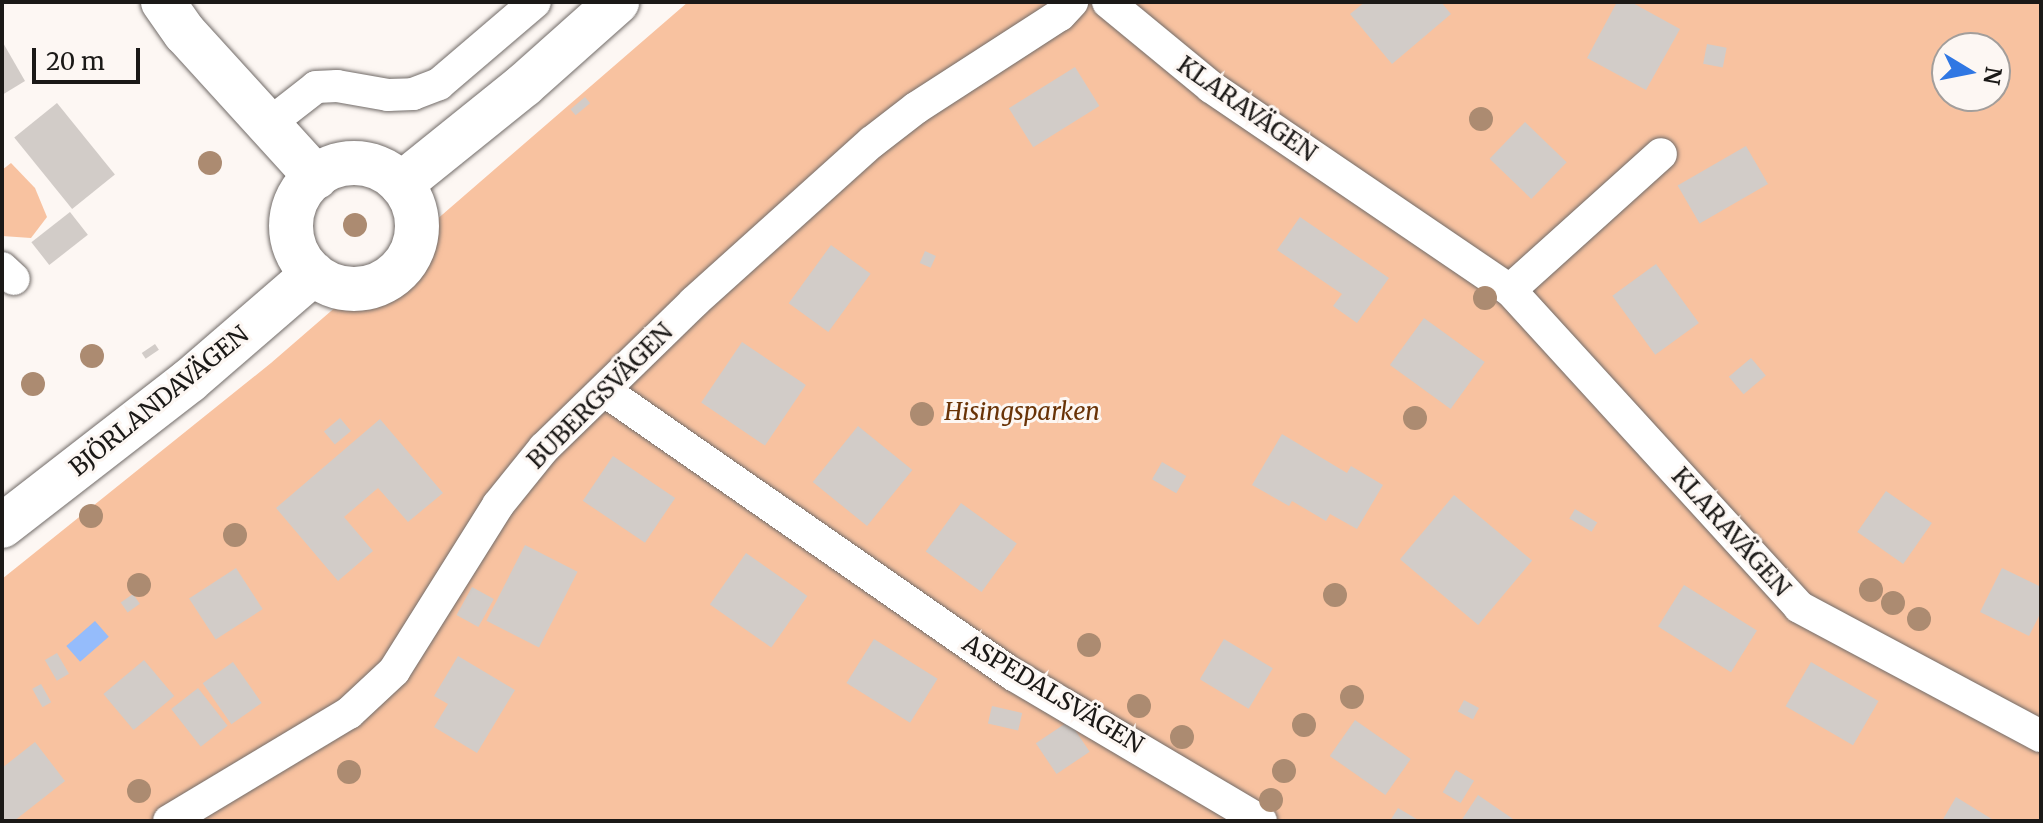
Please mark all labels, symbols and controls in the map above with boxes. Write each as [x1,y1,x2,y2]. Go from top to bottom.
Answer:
scale bar [36,32,144,82]
north arrow [1931,32,2011,112]
text: 20 m [46,46,105,77]
street label: KLARAVÄGEN [1172,50,1322,168]
text: N [1977,65,2008,87]
street label: BUBERGSVÄGEN [521,317,679,475]
street label: BJÖRLANDAVÄGEN [64,320,254,482]
park label: Hisingsparken [944,398,1100,426]
street label: KLARAVÄGEN [1666,462,1796,602]
street label: ASPEDALSVÄGEN [957,629,1149,759]

